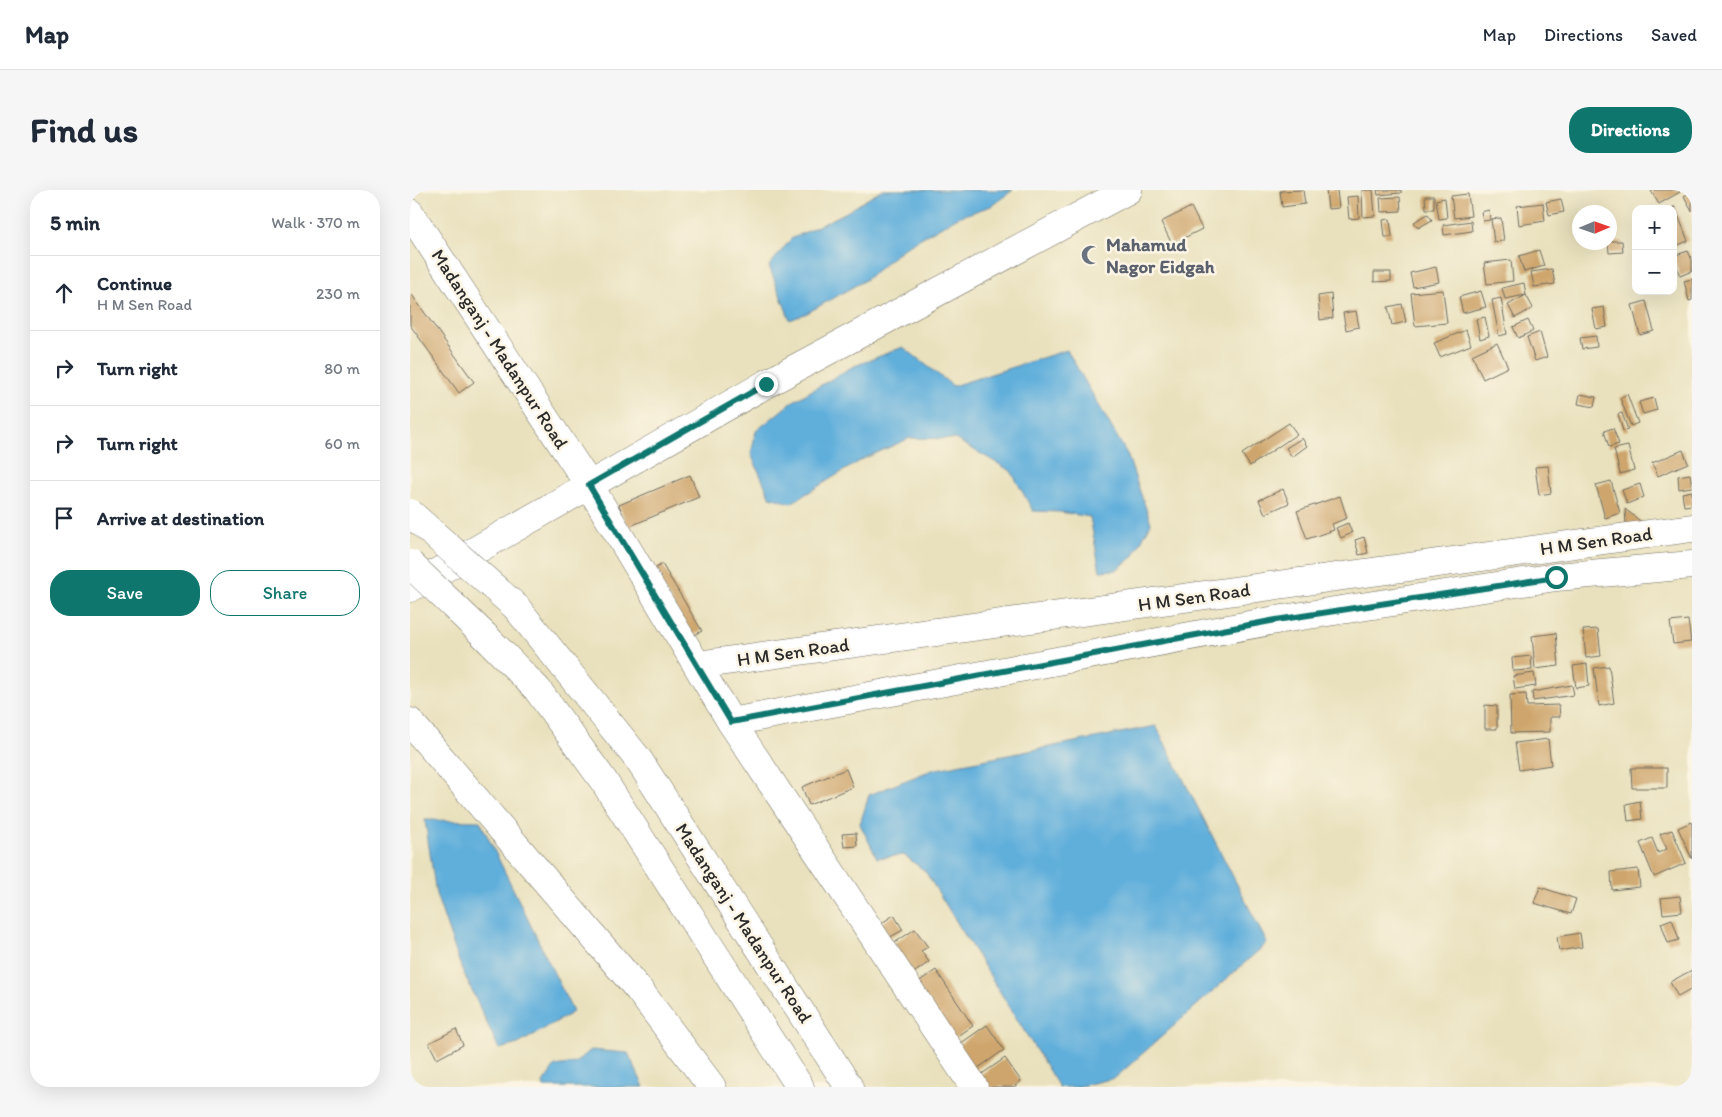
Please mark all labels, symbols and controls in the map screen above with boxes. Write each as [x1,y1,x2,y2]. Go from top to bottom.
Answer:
text: Map [25,20,69,49]
text: Map [1483,24,1516,46]
text: Directions [1544,24,1623,46]
text: Saved [1651,24,1697,46]
button: Directions [1569,107,1692,153]
text: Find us [30,109,138,151]
north arrow [1572,205,1617,250]
map controls [1632,205,1677,295]
button: + [1632,205,1677,250]
text: 5 min [50,210,100,235]
text: Walk · 370 m [271,213,360,232]
place label: Mahamud Nagor Eidgah [1106,233,1215,278]
mosque icon: Mahamud Nagor Eidgah [1080,244,1102,266]
street label: Madanganj - Madanpur Road [427,245,574,454]
button: − [1632,250,1677,295]
text: Continue [97,272,172,295]
icon: ahead [50,279,78,307]
text: 230 m [316,284,360,303]
text: H M Sen Road [97,295,192,314]
icon: right [50,354,78,382]
text: Turn right [97,357,178,380]
text: 80 m [324,359,360,378]
route end [755,373,778,396]
icon: right [50,429,78,457]
text: Turn right [97,432,178,455]
text: 60 m [325,434,360,453]
icon: arrive [50,504,78,532]
text: Arrive at destination [97,507,264,530]
street label: H M Sen Road [1538,522,1654,560]
route start [1545,566,1568,589]
button: Save [50,570,200,616]
button: Share [210,570,360,616]
street label: H M Sen Road [1136,578,1252,616]
street label: H M Sen Road [735,633,851,671]
street label: Madanganj - Madanpur Road [671,819,818,1028]

